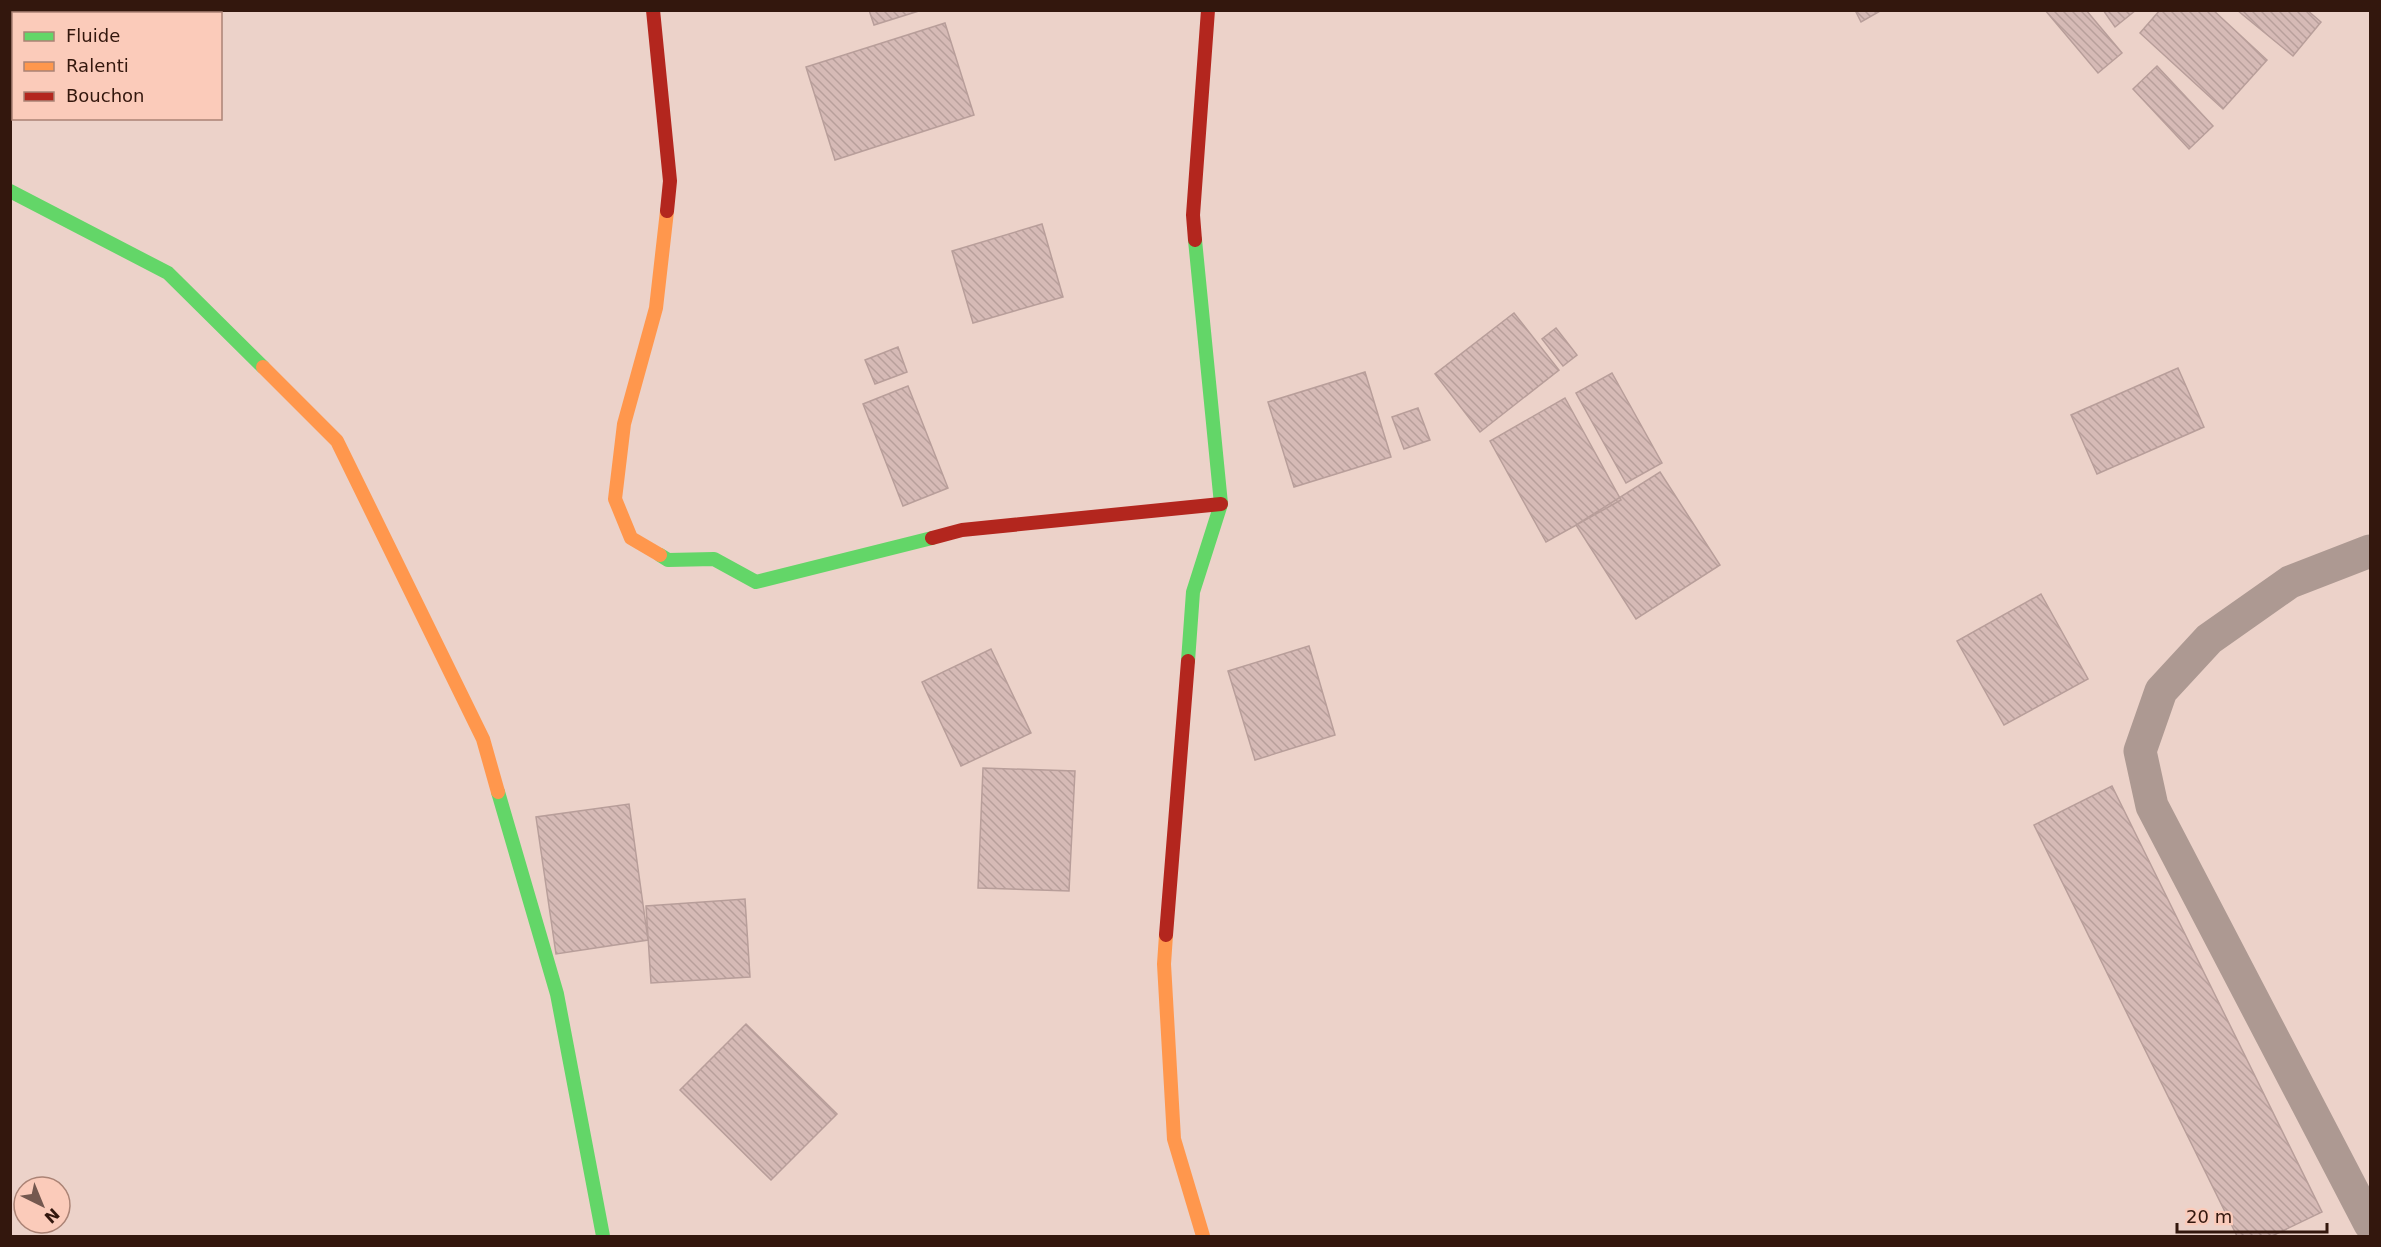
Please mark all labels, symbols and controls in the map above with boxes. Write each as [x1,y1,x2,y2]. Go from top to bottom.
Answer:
legend [12,12,222,120]
text: Fluide [66,25,120,46]
text: Ralenti [66,55,129,76]
text: Bouchon [66,85,145,106]
north arrow [12,1175,72,1235]
scale bar [2177,1196,2327,1234]
text: N [41,1204,63,1227]
text: 20 m [2186,1206,2232,1227]

